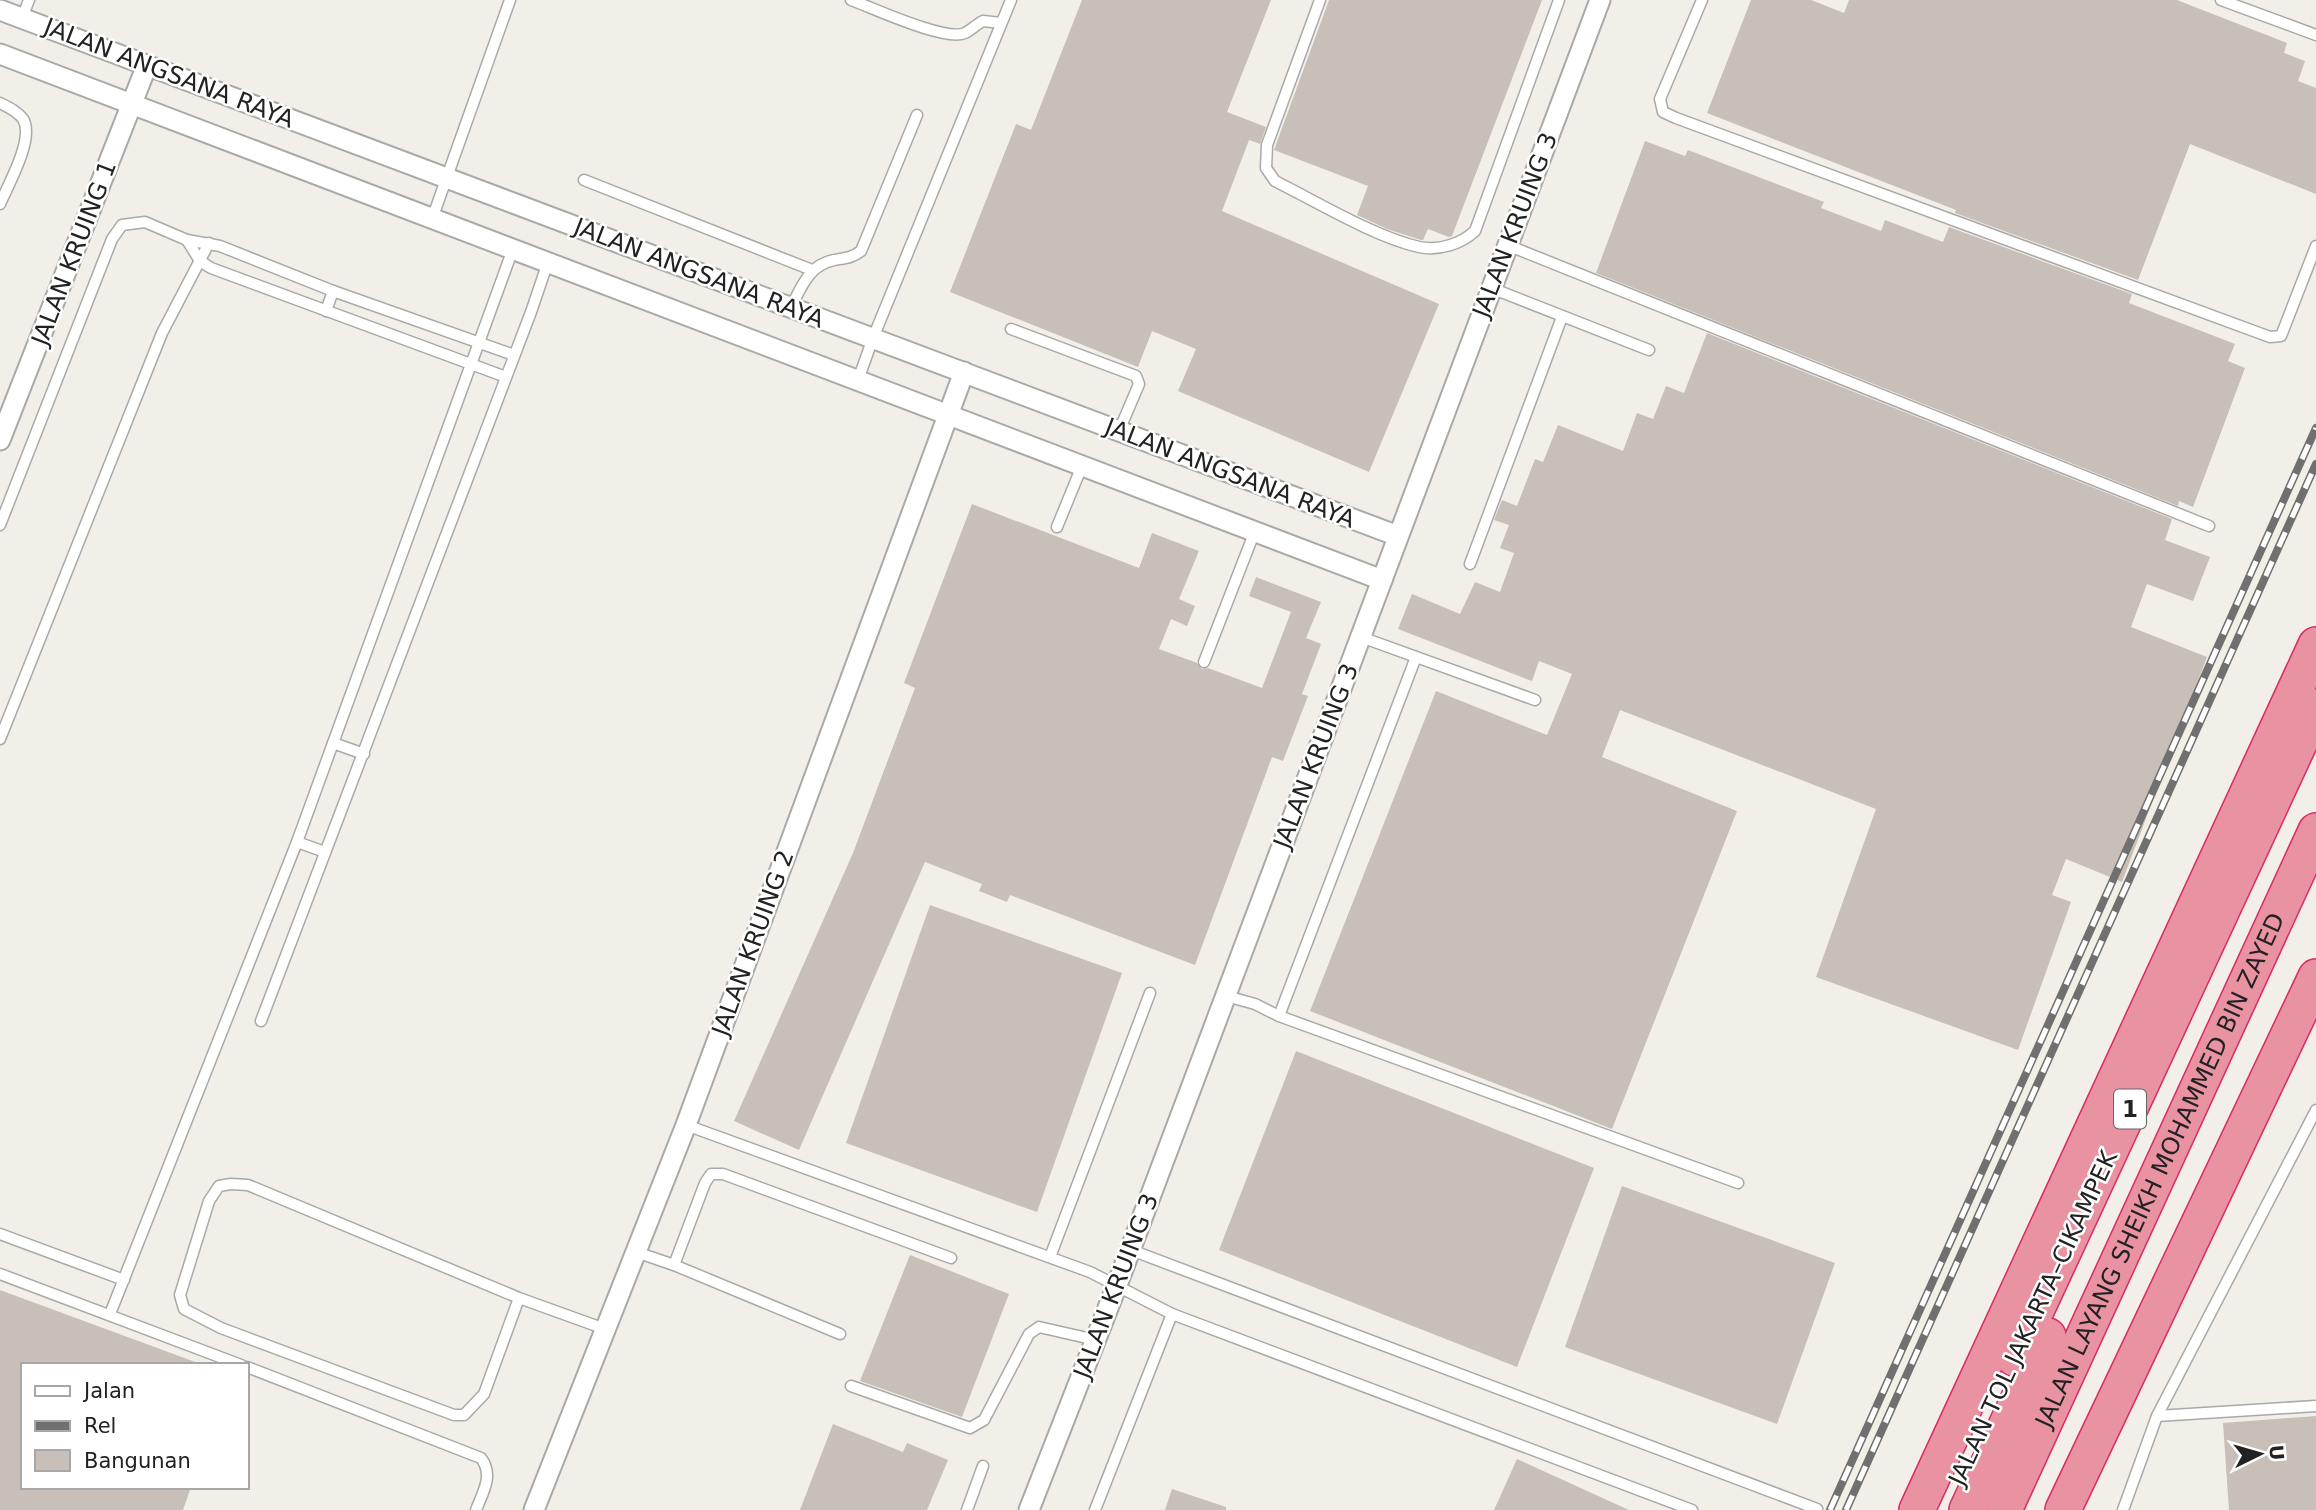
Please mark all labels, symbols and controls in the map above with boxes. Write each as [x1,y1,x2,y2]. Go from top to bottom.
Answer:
street label: JALAN ANGSANA RAYA [38,12,299,134]
street label: JALAN KRUING 3 [1466,129,1563,323]
street label: JALAN KRUING 1 [25,157,122,351]
street label: JALAN ANGSANA RAYA [568,212,829,334]
street label: JALAN ANGSANA RAYA [1099,412,1360,534]
street label: JALAN KRUING 3 [1267,660,1364,854]
street label: JALAN KRUING 2 [706,846,800,1042]
street label: JALAN LAYANG SHEIKH MOHAMMED BIN ZAYED [2029,908,2290,1434]
road number: 1 [2114,1090,2146,1128]
street label: JALAN TOL JAKARTA–CIKAMPEK [1942,1145,2124,1492]
street label: JALAN KRUING 3 [1067,1190,1164,1384]
legend [21,1363,248,1489]
text: Jalan [82,1379,135,1403]
text: Rel [84,1414,116,1438]
north arrow [2225,1419,2295,1489]
text: U [2265,1444,2289,1461]
text: Bangunan [84,1449,191,1473]

